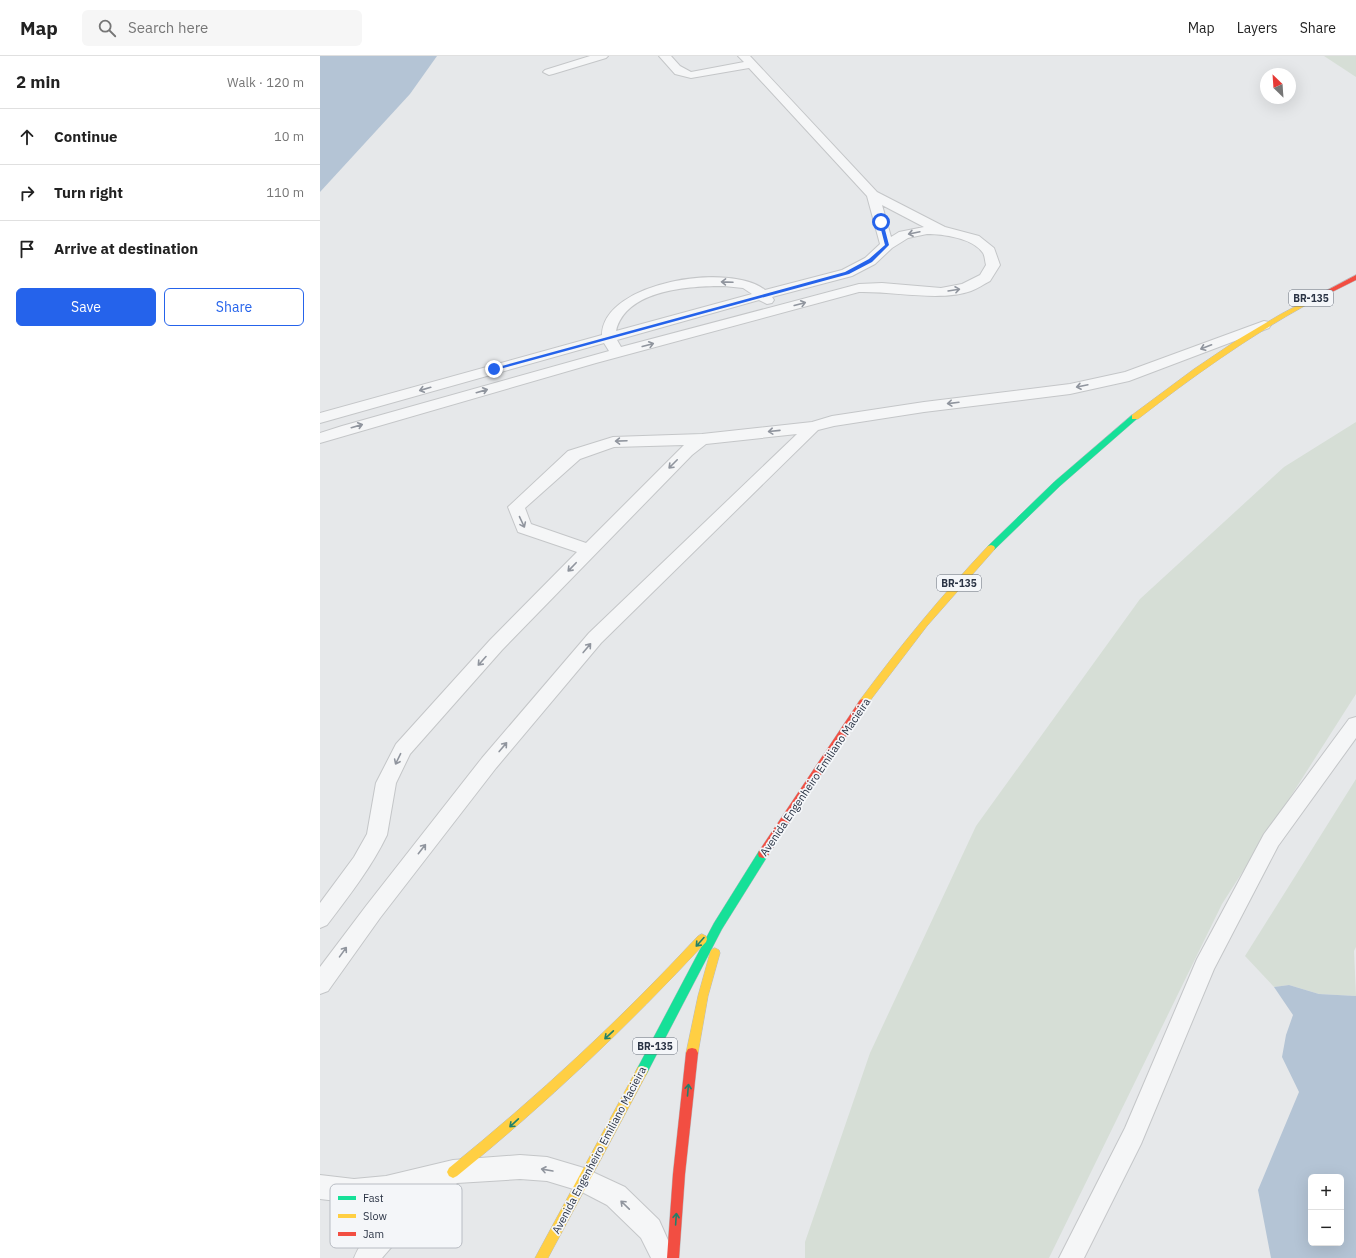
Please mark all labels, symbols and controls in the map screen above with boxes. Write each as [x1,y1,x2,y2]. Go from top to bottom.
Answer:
search box [82,10,362,46]
text: Map [20,16,58,40]
icon: search [96,17,118,39]
text: Search here [128,18,208,37]
text: Map [1188,19,1215,37]
text: Layers [1237,19,1278,37]
text: Share [1300,19,1336,37]
north arrow [1260,68,1296,104]
text: 2 min [16,71,60,93]
text: Walk · 120 m [227,74,304,91]
icon: ahead [16,126,38,148]
text: Continue [54,127,118,146]
text: 10 m [274,128,304,145]
icon: right [16,182,38,204]
text: Turn right [54,183,123,202]
text: 110 m [266,184,304,201]
route start [872,213,890,231]
one-way arrow [908,229,921,237]
icon: arrive [16,238,38,260]
text: Arrive at destination [54,239,198,258]
one-way arrow [721,278,734,286]
one-way arrow [947,286,960,294]
button: Save [16,288,156,326]
button: Share [164,288,304,326]
road number: BR-135 [1289,290,1333,306]
one-way arrow [794,299,807,307]
one-way arrow [641,341,654,348]
one-way arrow [1200,343,1212,351]
route end [485,360,503,378]
one-way arrow [1076,382,1089,390]
one-way arrow [418,386,431,393]
one-way arrow [475,387,488,394]
one-way arrow [947,399,960,407]
one-way arrow [350,422,363,429]
one-way arrow [768,427,781,435]
one-way arrow [615,438,628,445]
one-way arrow [668,459,678,469]
one-way arrow [519,516,527,528]
one-way arrow [567,562,577,572]
road number: BR-135 [937,575,981,591]
one-way arrow [582,643,591,653]
one-way arrow [478,655,487,665]
street label: Avenida Engenheiro Emiliano Macieira [757,695,873,859]
one-way arrow [498,742,507,752]
one-way arrow [394,753,401,765]
one-way arrow [418,844,426,855]
one-way arrow [695,937,704,947]
one-way arrow [339,947,347,958]
one-way arrow [604,1030,614,1040]
road number: BR-135 [633,1038,677,1054]
street label: Avenida Engenheiro Emiliano Macieira [549,1064,649,1236]
one-way arrow [685,1084,692,1097]
one-way arrow [509,1119,519,1128]
one-way arrow [540,1166,553,1174]
map controls [1308,1174,1344,1246]
button: + [1308,1174,1344,1210]
legend [330,1184,462,1248]
text: Fast [363,1191,384,1205]
one-way arrow [620,1200,630,1210]
text: Slow [363,1209,387,1223]
button: − [1308,1210,1344,1246]
one-way arrow [672,1213,679,1226]
text: Jam [363,1227,384,1241]

